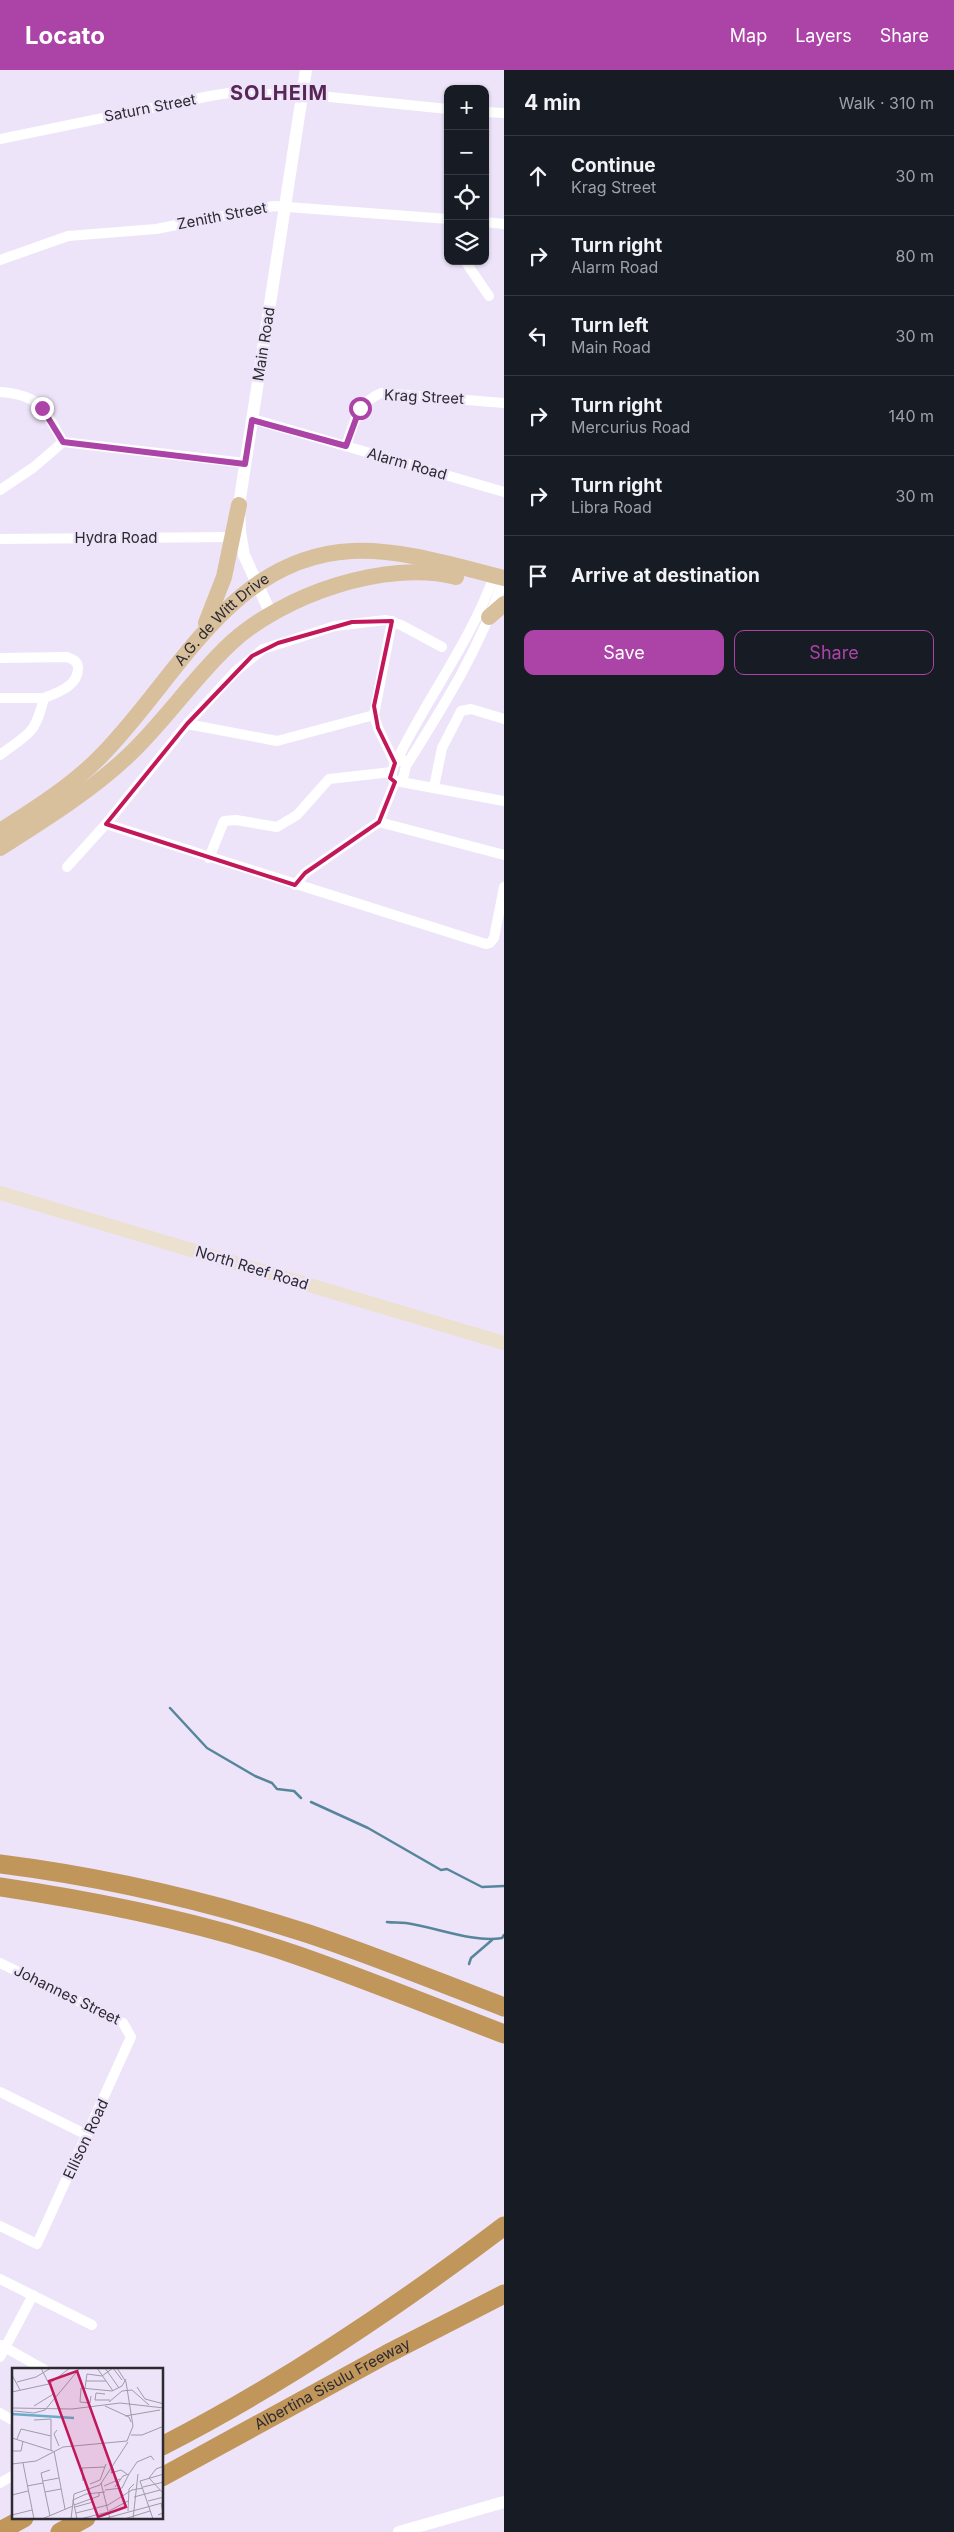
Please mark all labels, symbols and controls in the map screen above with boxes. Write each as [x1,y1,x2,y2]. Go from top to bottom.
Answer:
text: Locato [25,21,105,50]
text: Map [730,25,767,46]
text: Layers [795,25,852,46]
text: Share [880,25,929,46]
district label: SOLHEIM [230,81,328,105]
map controls [444,85,489,265]
button: + [444,85,489,130]
street label: Saturn Street [102,89,198,126]
text: 4 min [524,90,581,115]
text: Walk · 310 m [839,93,934,113]
button: − [444,130,489,175]
text: Continue [571,154,656,177]
icon: ahead [524,162,552,190]
text: 30 m [896,166,934,186]
button: locate [444,175,489,220]
text: Krag Street [571,177,656,197]
street label: Zenith Street [175,197,268,234]
button: layers [444,220,489,265]
text: Turn right [571,234,662,257]
icon: right [524,242,552,270]
text: 80 m [895,246,934,266]
text: Alarm Road [571,257,658,277]
street label: Main Road [248,305,279,382]
text: Turn left [571,314,649,337]
icon: left [524,322,552,350]
text: 30 m [896,326,934,346]
text: Main Road [571,337,651,357]
street label: Krag Street [384,385,465,408]
text: Turn right [571,394,662,417]
route end [31,397,54,420]
route start [349,397,372,420]
icon: right [524,402,552,430]
text: 140 m [889,406,934,426]
text: Mercurius Road [571,417,690,437]
street label: Alarm Road [365,443,449,484]
text: Turn right [571,474,662,497]
icon: right [524,482,552,510]
text: 30 m [896,486,934,506]
text: Libra Road [571,497,652,517]
street label: Hydra Road [74,528,158,547]
icon: arrive [524,562,552,590]
text: Arrive at destination [571,564,760,587]
street label: A.G. de Witt Drive [170,569,273,669]
button: Save [524,630,724,675]
button: Share [734,630,934,675]
street label: North Reef Road [193,1241,311,1294]
street label: Johannes Street [11,1961,123,2029]
street label: Ellison Road [59,2096,112,2182]
street label: Albertina Sisulu Freeway [251,2333,414,2434]
inset map [12,2368,164,2520]

